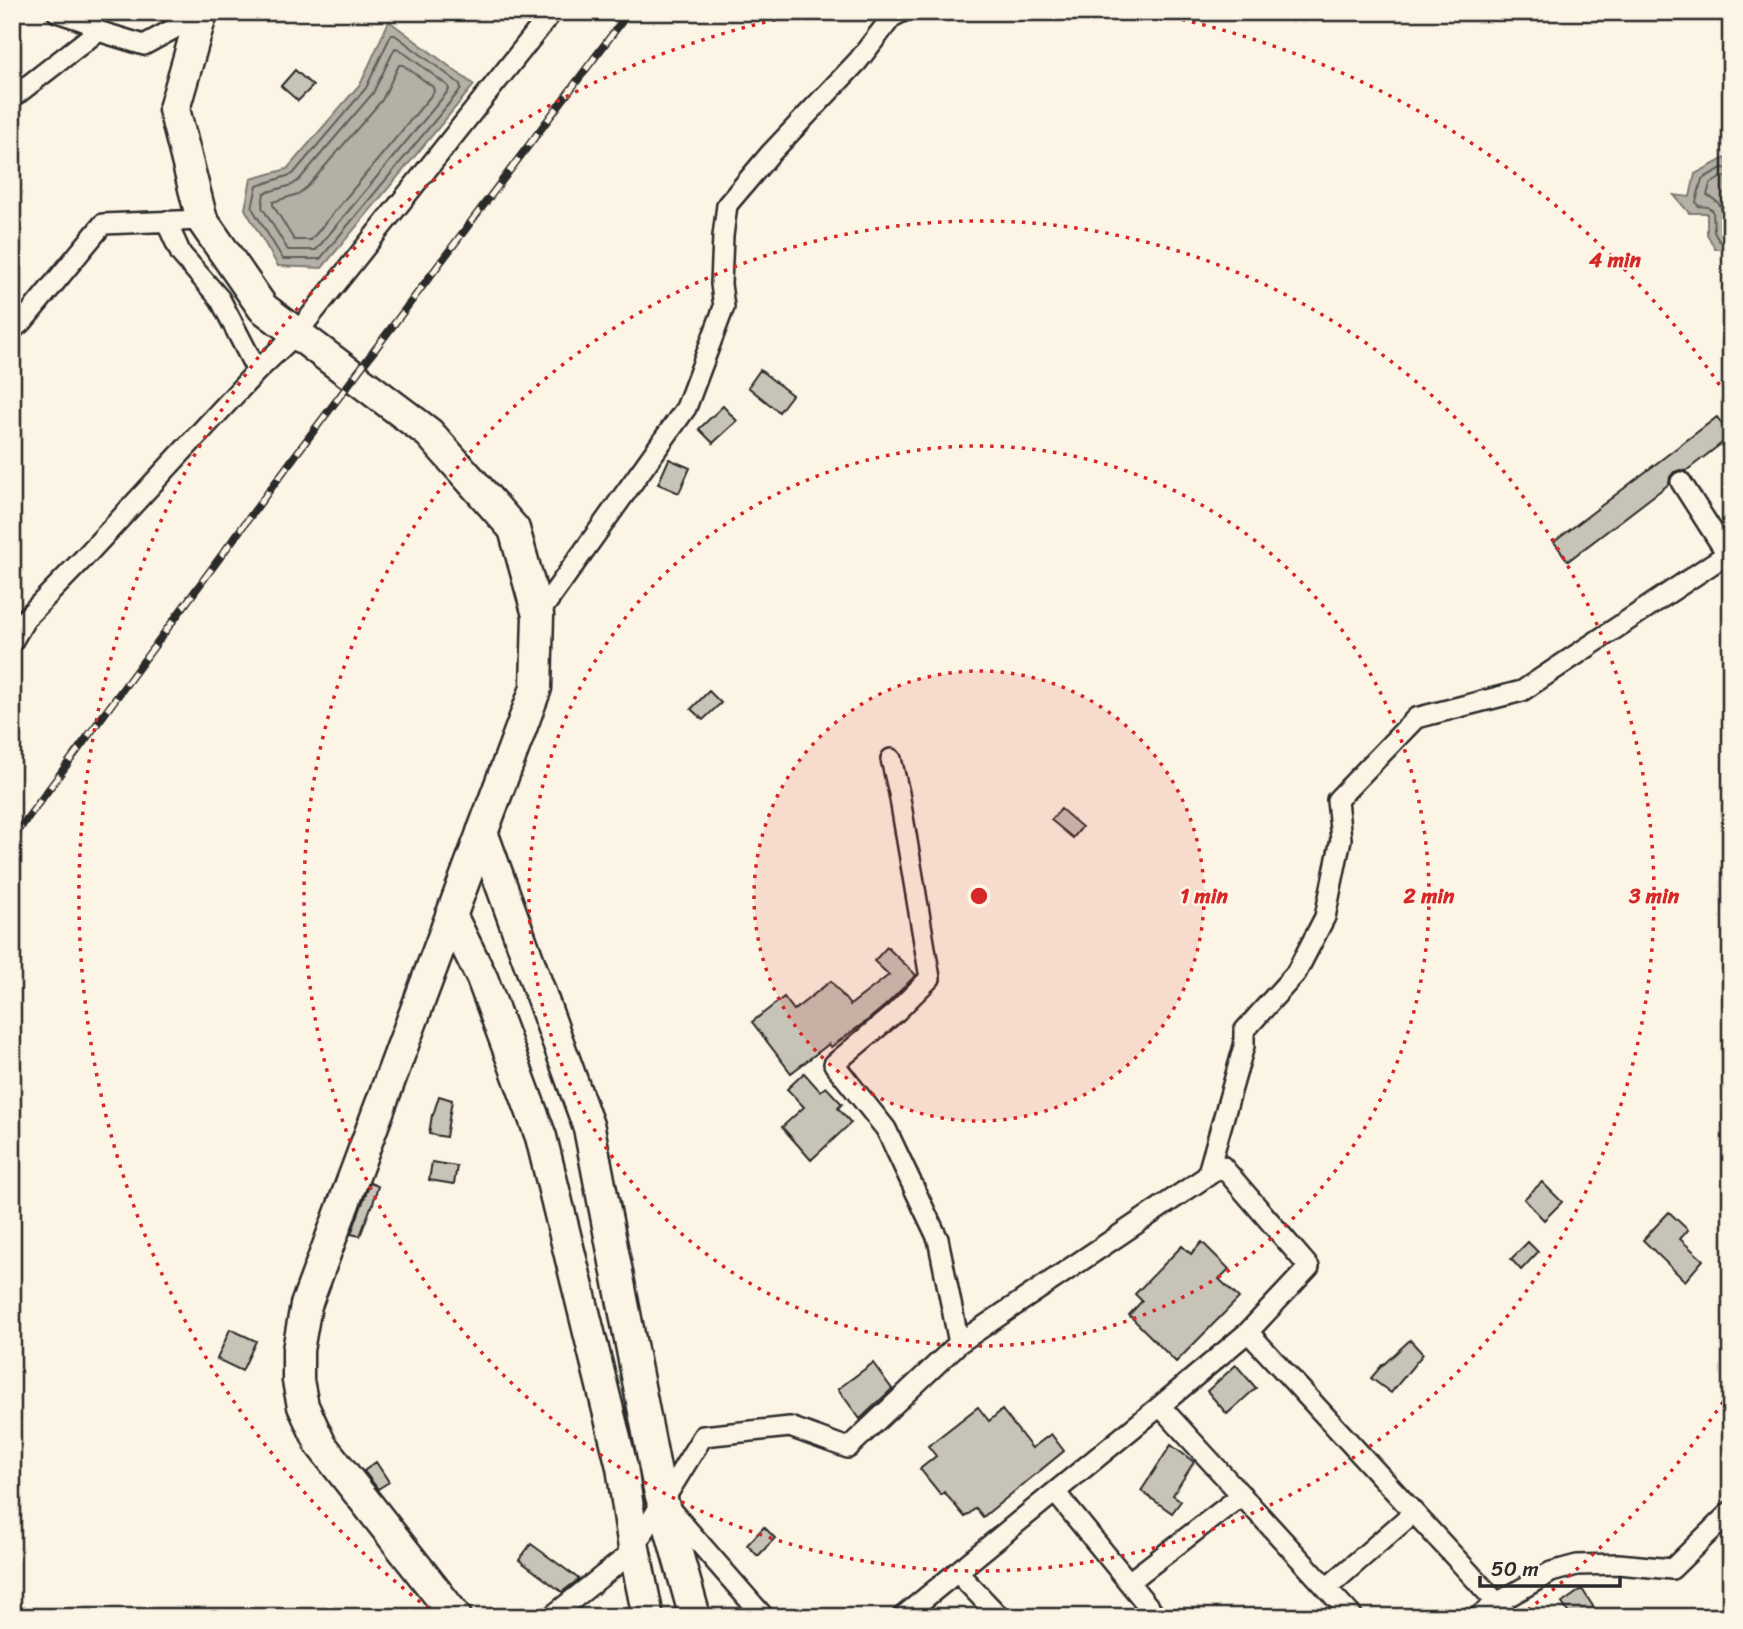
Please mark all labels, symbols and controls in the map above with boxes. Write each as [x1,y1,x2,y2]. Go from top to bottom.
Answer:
text: 4 min [1588,241,1642,279]
text: 1 min [1180,877,1229,915]
text: 2 min [1403,877,1455,915]
text: 3 min [1628,877,1680,915]
centre of rings [967,884,991,908]
scale bar [1480,1545,1620,1589]
text: 50 m [1491,1550,1539,1588]

